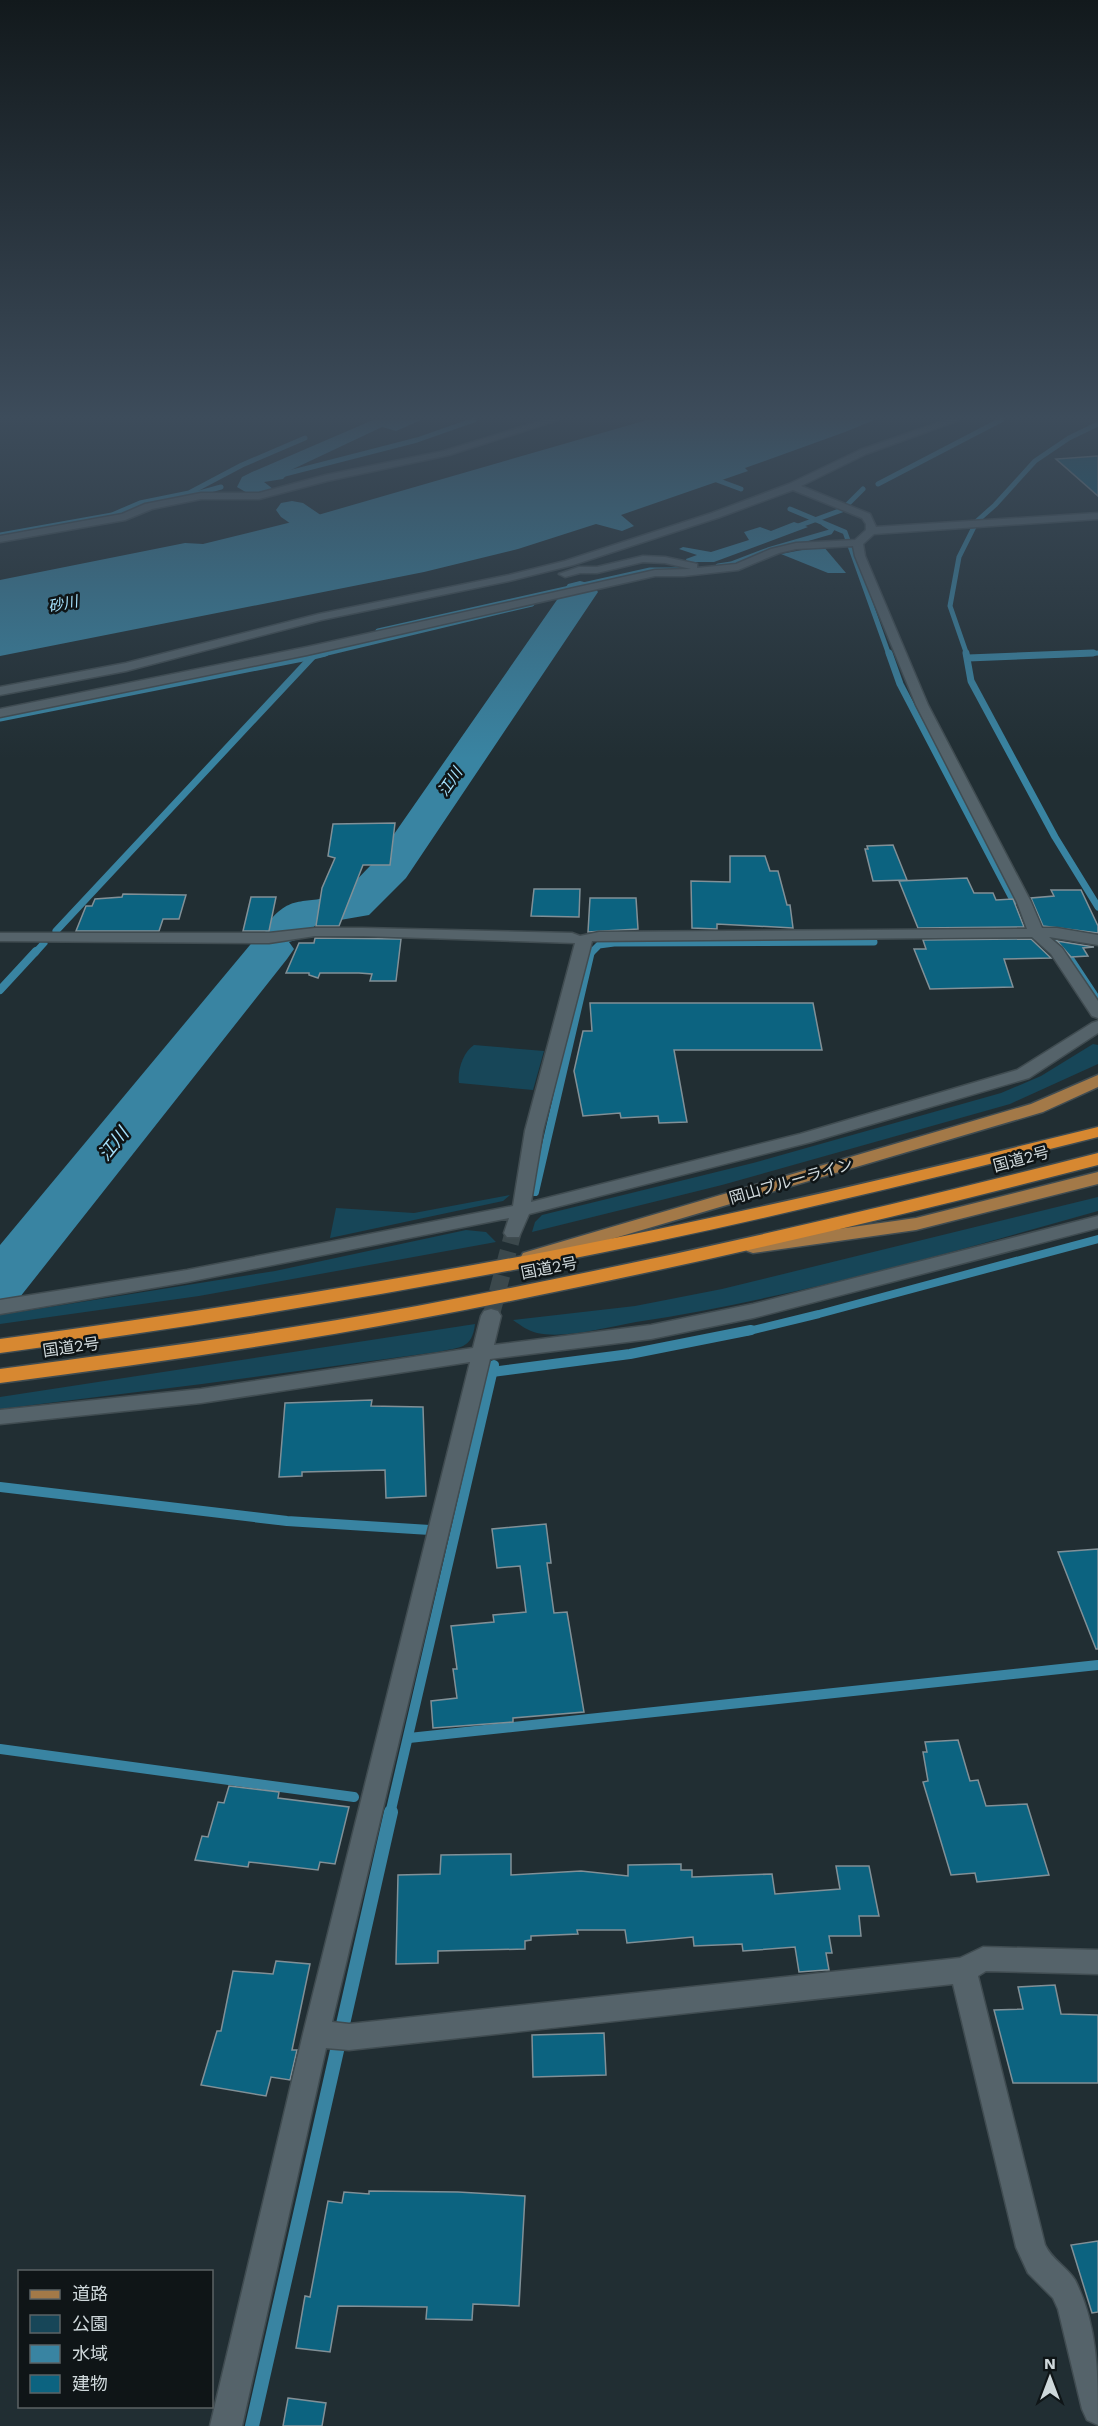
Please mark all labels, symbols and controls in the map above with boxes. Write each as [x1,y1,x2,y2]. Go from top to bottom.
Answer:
water label: 砂川 [46,592,81,616]
water label: 江川 [434,763,467,799]
water label: 江川 [94,1122,134,1165]
street label: 国道2号 [991,1142,1051,1176]
street label: 岡山ブルーライン [727,1154,855,1208]
street label: 国道2号 [519,1253,579,1283]
street label: 国道2号 [41,1334,101,1360]
legend [18,2270,213,2408]
text: 道路 [72,2283,108,2304]
text: 公園 [72,2313,108,2334]
text: 水域 [72,2343,108,2364]
north arrow [1020,2348,1080,2408]
text: N [1044,2354,1056,2373]
text: 建物 [72,2373,108,2394]

